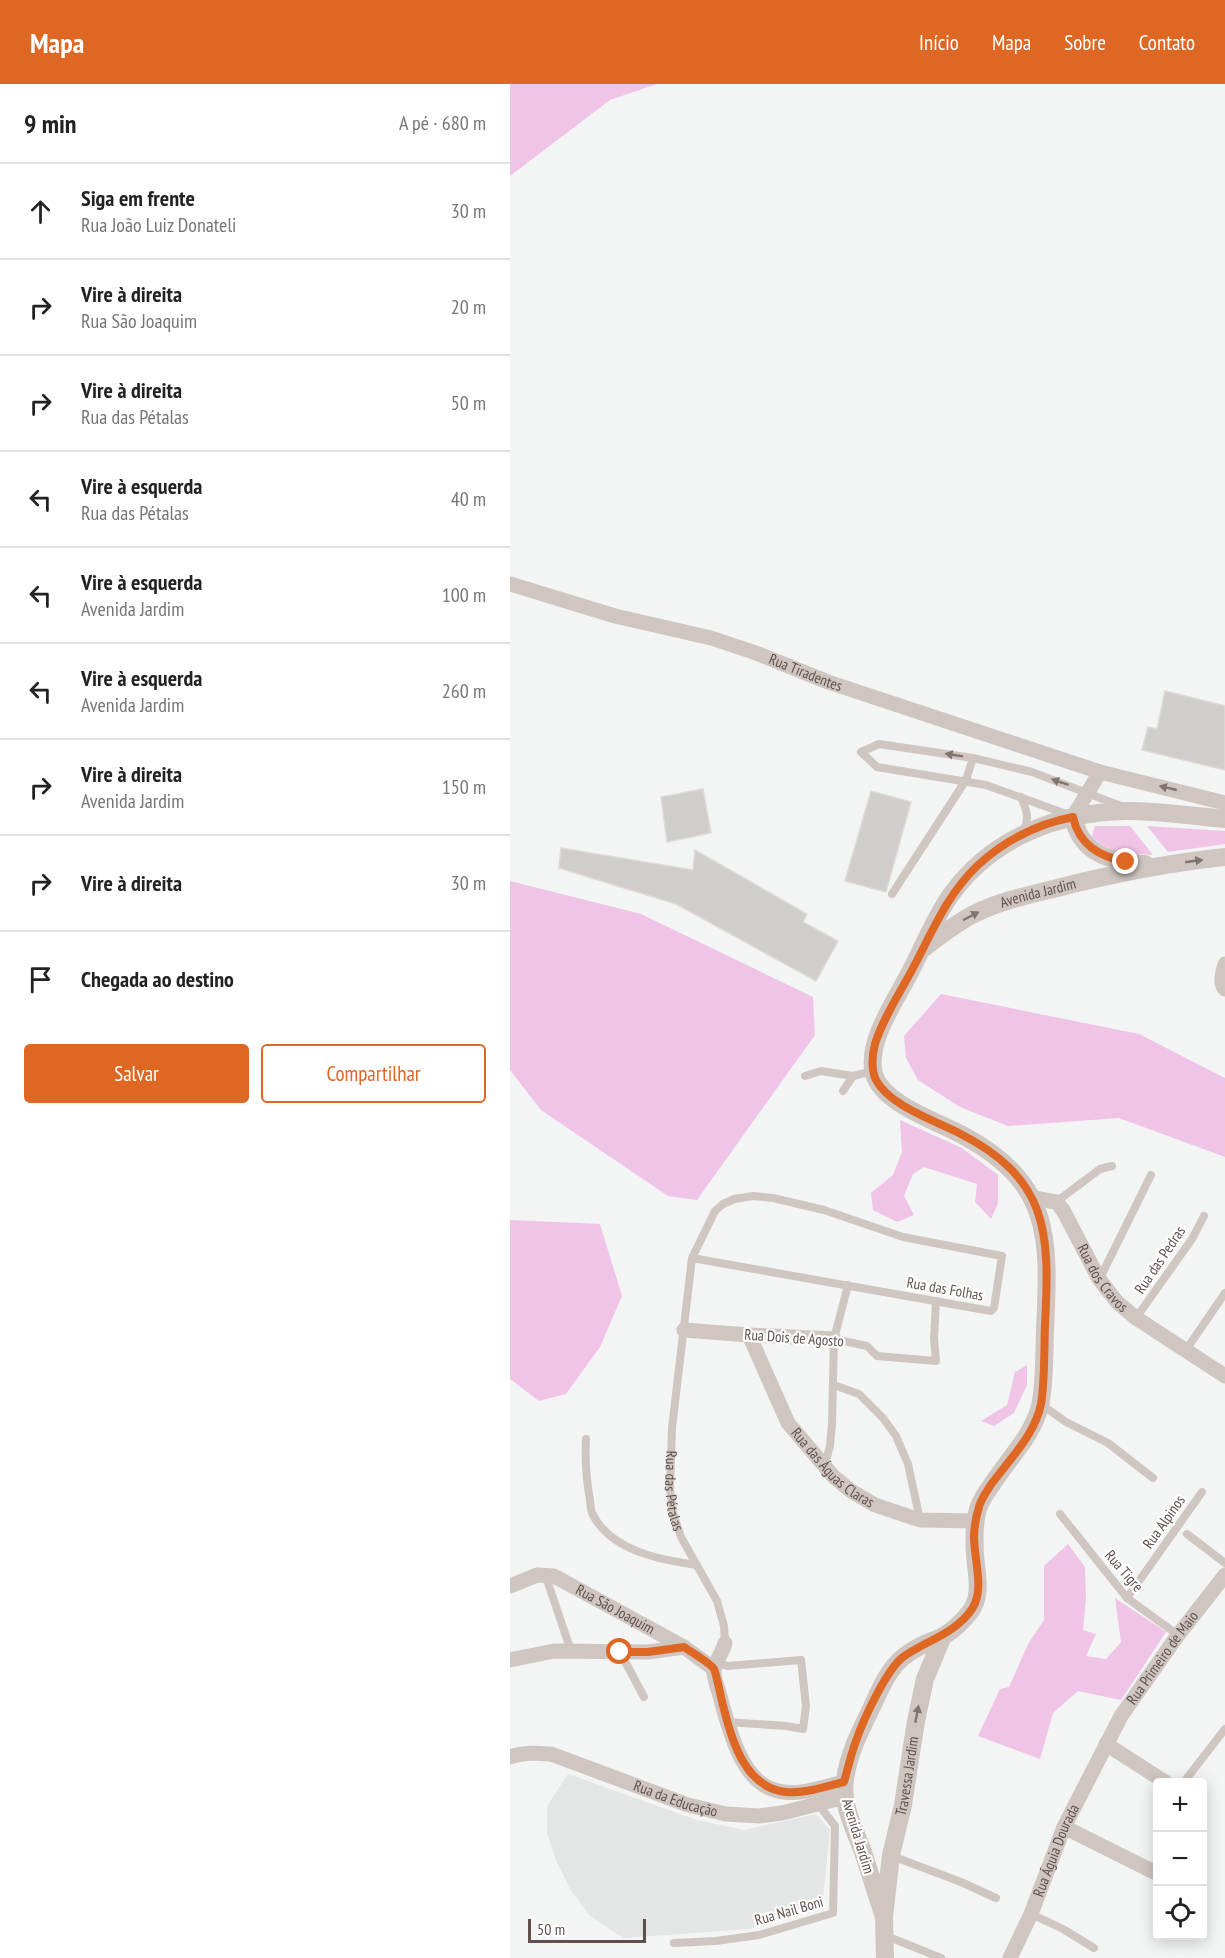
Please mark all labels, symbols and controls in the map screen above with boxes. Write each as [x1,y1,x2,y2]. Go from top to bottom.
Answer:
text: Mapa [30,24,84,61]
text: Início [919,29,959,56]
text: Mapa [992,29,1031,56]
text: Sobre [1064,29,1106,56]
text: Contato [1139,29,1195,56]
text: 9 min [24,107,77,140]
text: A pé · 680 m [399,110,486,136]
text: Siga em frente [81,184,195,212]
icon: ahead [24,195,57,228]
text: 30 m [451,198,486,224]
text: Rua João Luiz Donateli [81,212,236,238]
text: Vire à direita [81,280,182,308]
icon: right [24,291,57,324]
text: 20 m [451,294,486,320]
text: Rua São Joaquim [81,308,197,334]
text: Vire à direita [81,376,182,404]
icon: right [24,387,57,420]
text: 50 m [451,390,486,416]
text: Rua das Pétalas [81,404,189,430]
text: Vire à esquerda [81,472,202,500]
icon: left [24,483,57,516]
text: 40 m [451,486,486,512]
text: Rua das Pétalas [81,500,189,526]
text: Vire à esquerda [81,568,202,596]
icon: left [24,579,57,612]
text: 100 m [442,582,486,608]
text: Avenida Jardim [81,596,184,622]
street label: Rua Tiradentes [766,649,845,695]
text: Vire à esquerda [81,664,202,692]
icon: left [24,675,57,708]
text: 260 m [442,678,486,704]
text: Avenida Jardim [81,692,184,718]
one-way arrow [944,750,963,759]
text: Vire à direita [81,760,182,788]
icon: right [24,771,57,804]
text: 150 m [442,774,486,800]
one-way arrow [1051,777,1069,787]
one-way arrow [1159,783,1178,792]
text: Avenida Jardim [81,788,184,814]
route end [1112,848,1138,874]
one-way arrow [1184,856,1203,865]
icon: right [24,867,57,900]
text: Vire à direita [81,869,182,897]
text: 30 m [451,870,486,896]
street label: Avenida Jardim [997,874,1078,912]
one-way arrow [962,912,980,922]
icon: arrive [24,963,57,996]
text: Chegada ao destino [81,965,234,993]
button: Salvar [24,1044,249,1103]
button: Compartilhar [261,1044,486,1103]
street label: Rua das Pedras [1130,1222,1189,1297]
street label: Rua dos Cravos [1073,1241,1132,1316]
street label: Rua das Folhas [905,1272,985,1305]
street label: Rua Dois de Agosto [744,1325,844,1350]
street label: Rua das Águas Claras [787,1424,878,1512]
street label: Rua das Pétalas [661,1450,688,1533]
street label: Rua Alpinos [1138,1491,1189,1552]
street label: Rua Tigre [1101,1546,1148,1595]
street label: Rua São Joaquim [573,1580,658,1638]
street label: Rua Primeiro de Maio [1122,1607,1202,1708]
route start [606,1638,632,1664]
one-way arrow [913,1705,922,1724]
street label: Travessa Jardim [891,1735,922,1818]
street label: Rua da Educação [631,1776,720,1821]
map controls [1153,1778,1207,1940]
button: + [1153,1778,1207,1832]
street label: Avenida Jardim [838,1796,879,1876]
street label: Rua Águia Dourada [1028,1801,1083,1899]
button: − [1153,1832,1207,1886]
button: locate [1153,1886,1207,1940]
street label: Rua Nail Boni [752,1892,825,1929]
scale bar [528,1916,646,1944]
text: 50 m [537,1919,565,1939]

